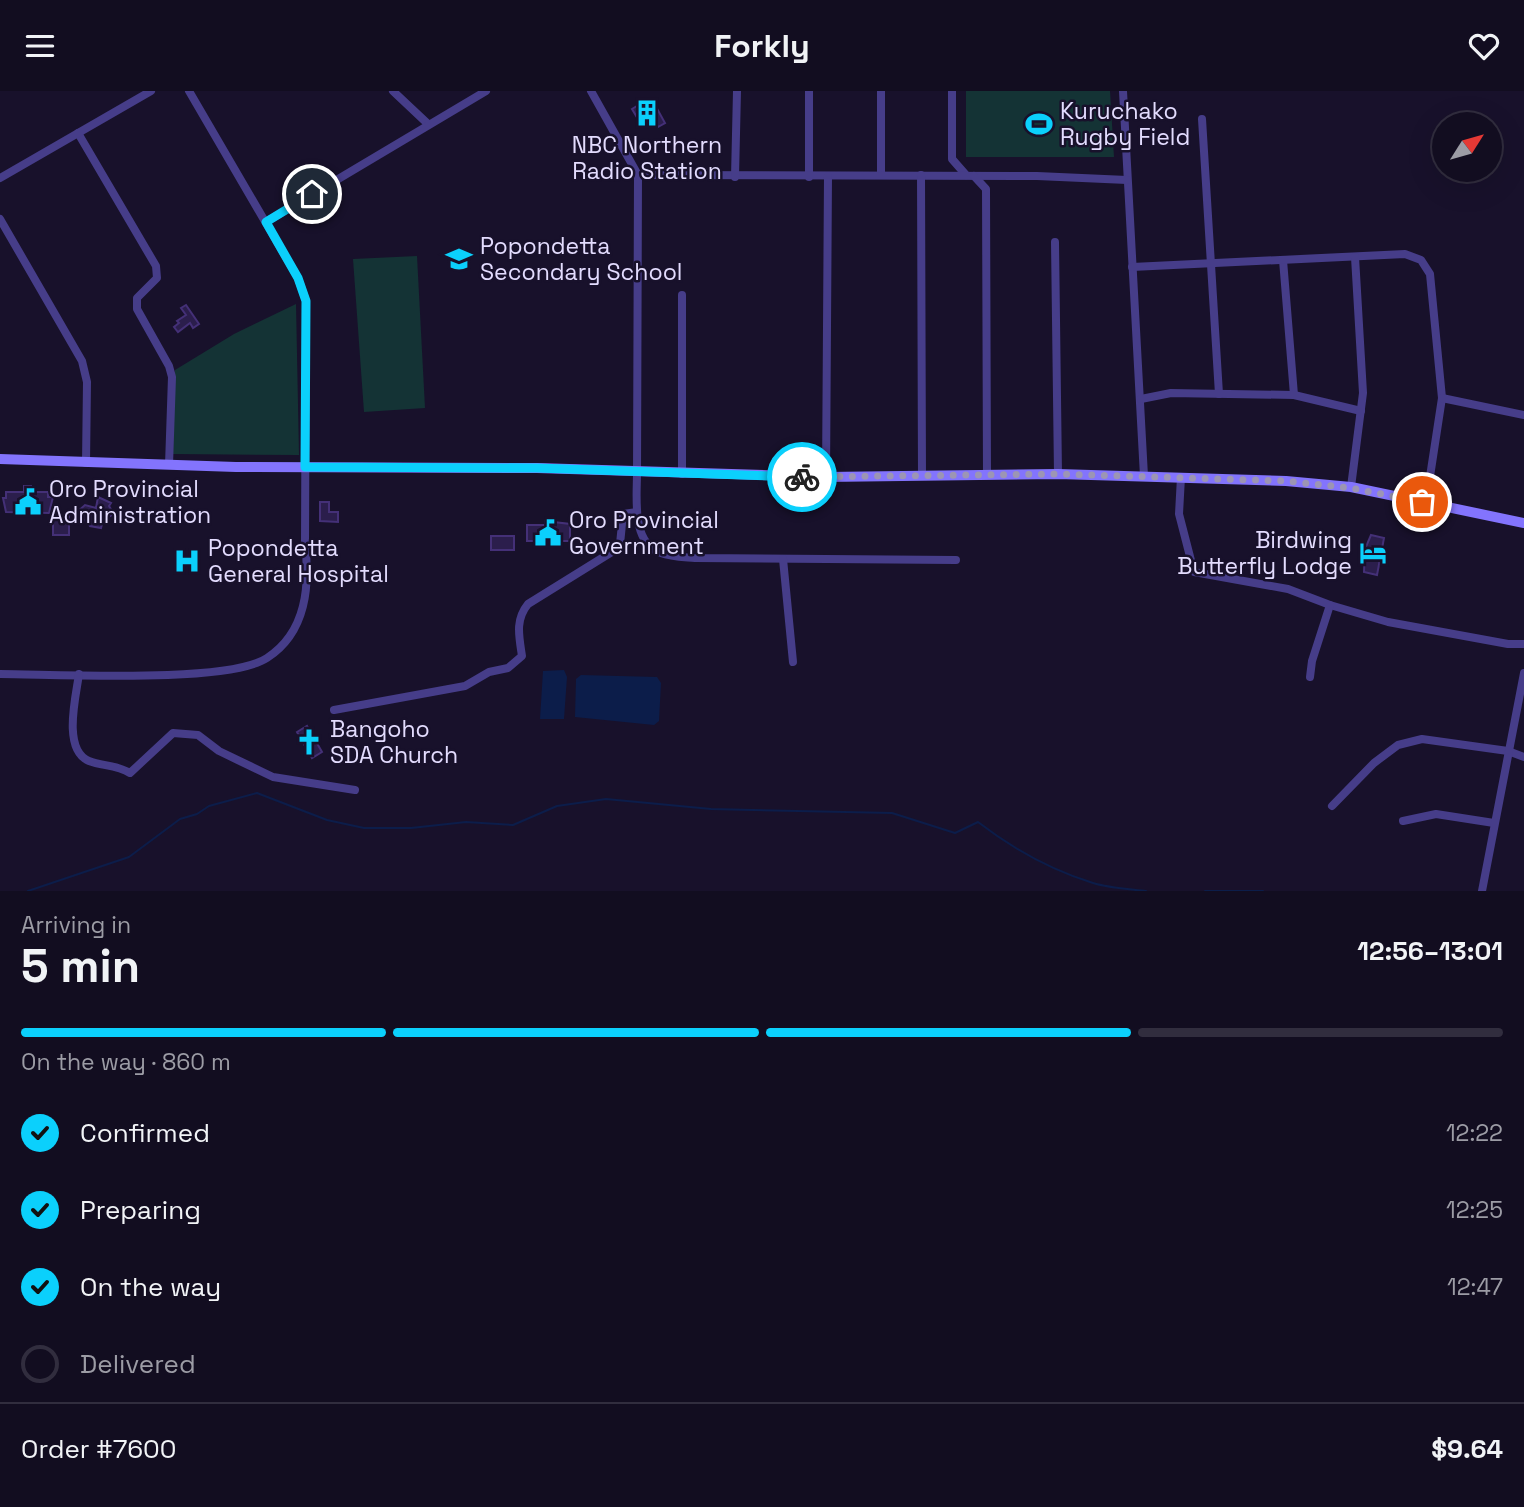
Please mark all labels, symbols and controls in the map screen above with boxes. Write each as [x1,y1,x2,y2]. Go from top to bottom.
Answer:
text: Forkly [714,26,810,66]
icon: menu [21,27,59,65]
icon: heart [1465,27,1503,65]
place label: Kuruchako Rugby Field [1060,96,1190,152]
building icon: NBC Northern Radio Station [632,98,662,128]
sports icon: Kuruchako Rugby Field [1024,109,1054,139]
north arrow [1432,112,1502,182]
map controls [1432,112,1502,182]
place label: NBC Northern Radio Station [572,130,722,186]
pin [282,164,342,224]
icon: home [293,175,331,213]
place label: Popondetta Secondary School [480,231,682,287]
school or university icon: Popondetta Secondary School [444,244,474,274]
courier [767,442,837,512]
icon: bike [783,458,821,496]
pin [1392,472,1452,532]
place label: Oro Provincial Administration [49,474,211,530]
icon: bag [1403,483,1441,521]
public building icon: Oro Provincial Administration [13,487,43,517]
place label: Oro Provincial Government [569,505,719,561]
public building icon: Oro Provincial Government [533,518,563,548]
place label: Birdwing Butterfly Lodge [1177,525,1352,581]
place label: Popondetta General Hospital [208,533,389,589]
hotel icon: Birdwing Butterfly Lodge [1358,538,1388,568]
hospital icon: Popondetta General Hospital [172,546,202,576]
place label: Bangoho SDA Church [330,714,458,770]
church icon: Bangoho SDA Church [294,727,324,757]
text: Arriving in [21,910,131,940]
text: 12:56–13:01 [1357,934,1503,968]
text: 5 min [21,937,140,995]
text: On the way · 860 m [21,1047,231,1077]
icon: check [21,1114,59,1152]
text: Confirmed [80,1116,210,1150]
text: 12:22 [1446,1118,1503,1148]
icon: check [21,1191,59,1229]
text: Preparing [80,1193,201,1227]
text: 12:25 [1446,1195,1503,1225]
icon: check [21,1268,59,1306]
text: On the way [80,1270,221,1304]
text: 12:47 [1447,1272,1503,1302]
text: Delivered [80,1347,196,1381]
text: Order #7600 [21,1432,176,1466]
text: $9.64 [1431,1432,1503,1466]

